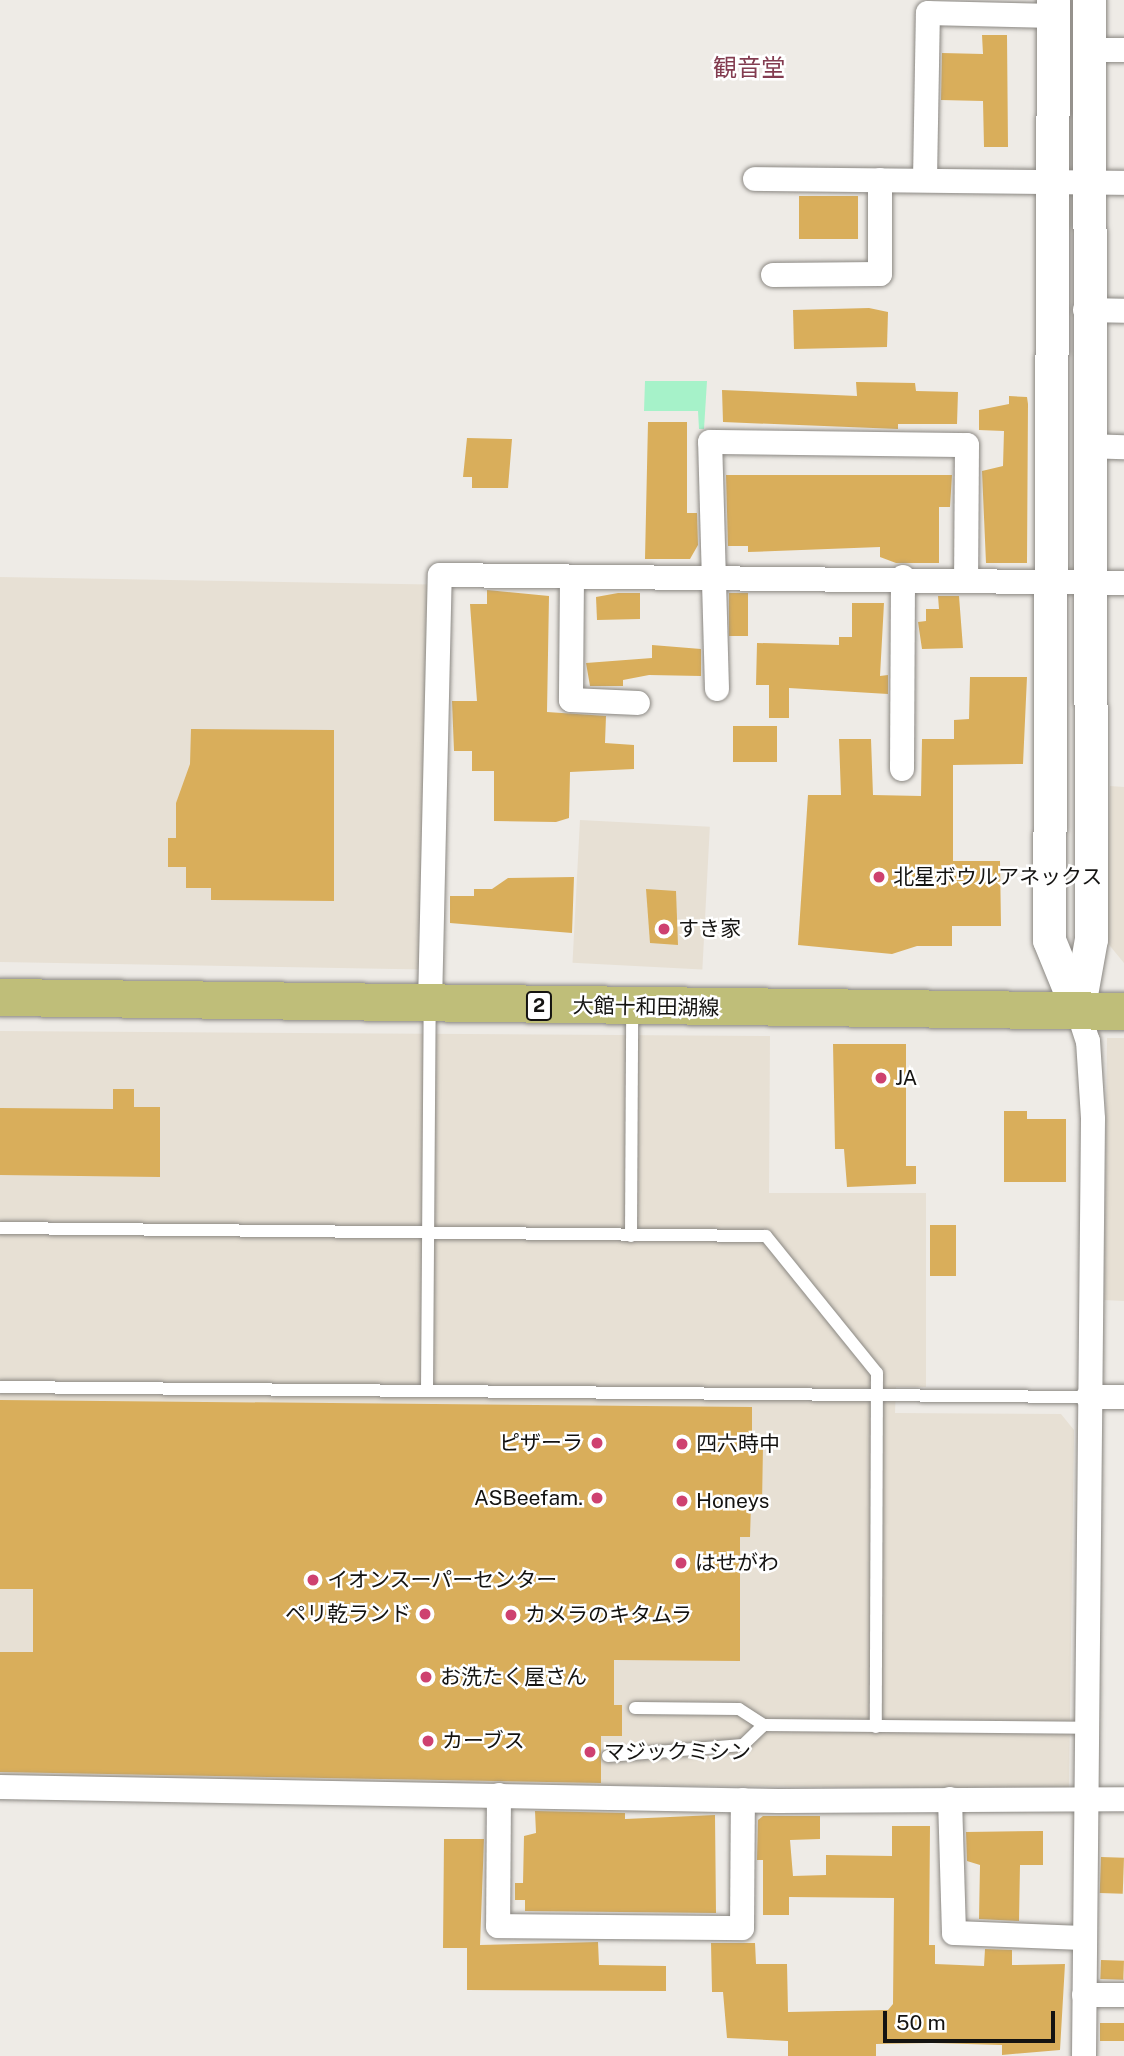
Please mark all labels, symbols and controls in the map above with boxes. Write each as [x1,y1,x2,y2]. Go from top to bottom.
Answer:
district label: 観音堂 [713,54,785,82]
place label: 北星ボウルアネックス [893,864,1103,890]
marker: 北星ボウルアネックス [871,869,887,885]
place label: すき家 [678,916,741,942]
marker: すき家 [656,921,672,937]
road number: 2 [525,990,553,1022]
street label: 大館十和田湖線 [572,993,720,1021]
place label: JA [895,1065,917,1091]
marker: JA [873,1070,889,1086]
place label: ピザーラ [499,1430,583,1456]
place label: 四六時中 [696,1431,780,1457]
marker: ピザーラ [589,1435,605,1451]
marker: 四六時中 [674,1436,690,1452]
place label: ASBeefam. [474,1485,583,1511]
place label: Honeys [696,1488,769,1514]
marker: ASBeefam. [589,1490,605,1506]
marker: Honeys [674,1493,690,1509]
place label: はせがわ [695,1550,779,1576]
marker: はせがわ [673,1555,689,1571]
place label: イオンスーパーセンター [327,1567,558,1593]
marker: イオンスーパーセンター [305,1572,321,1588]
place label: ペリ乾ランド [285,1601,411,1627]
place label: カメラのキタムラ [525,1602,693,1628]
marker: ペリ乾ランド [417,1606,433,1622]
marker: カメラのキタムラ [503,1607,519,1623]
place label: お洗たく屋さん [440,1664,587,1690]
marker: お洗たく屋さん [418,1669,434,1685]
place label: カーブス [442,1728,526,1754]
marker: カーブス [420,1733,436,1749]
place label: マジックミシン [604,1739,751,1765]
marker: マジックミシン [582,1744,598,1760]
scale bar [886,1996,1058,2040]
text: 50 m [896,2010,946,2035]

